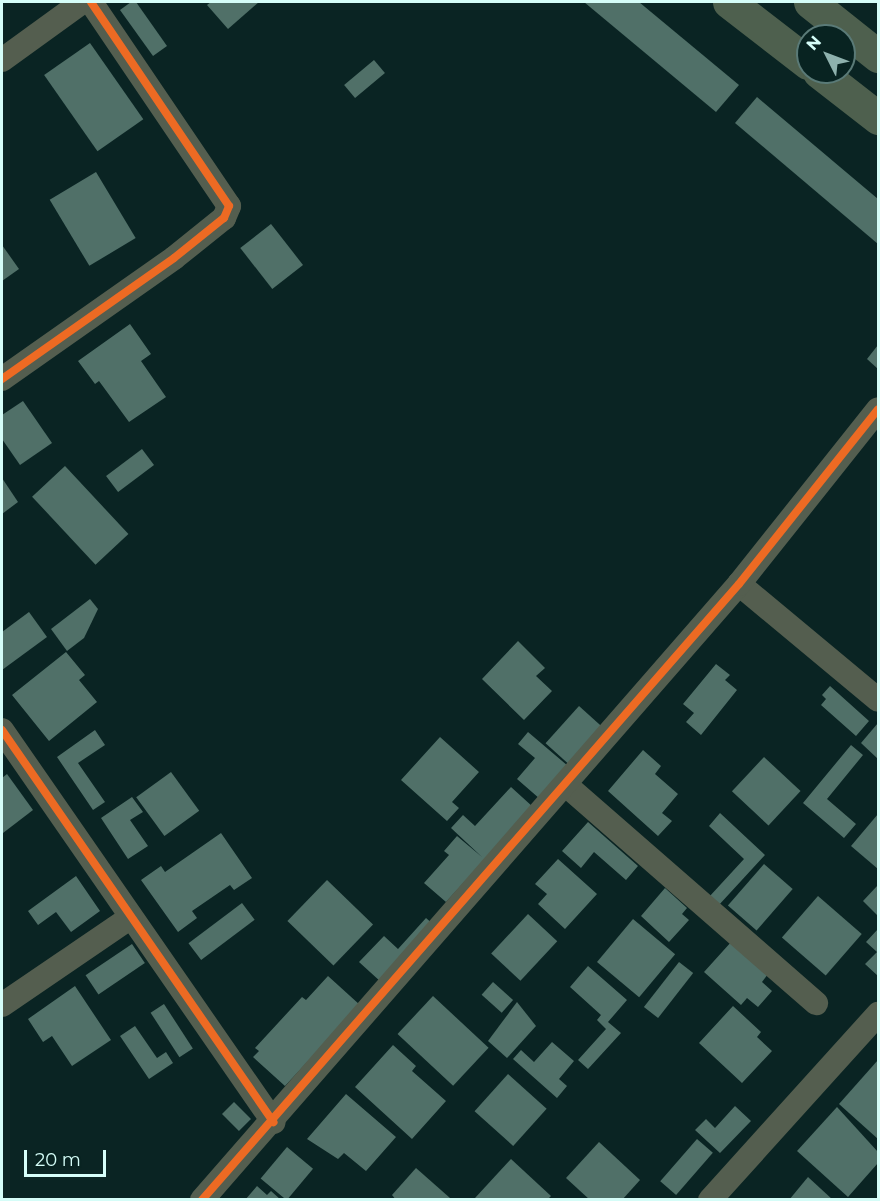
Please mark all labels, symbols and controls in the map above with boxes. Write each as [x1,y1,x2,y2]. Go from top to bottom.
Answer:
north arrow [796,24,856,84]
text: N [802,32,825,54]
scale bar [27,1138,110,1176]
text: 20 m [35,1149,81,1171]

